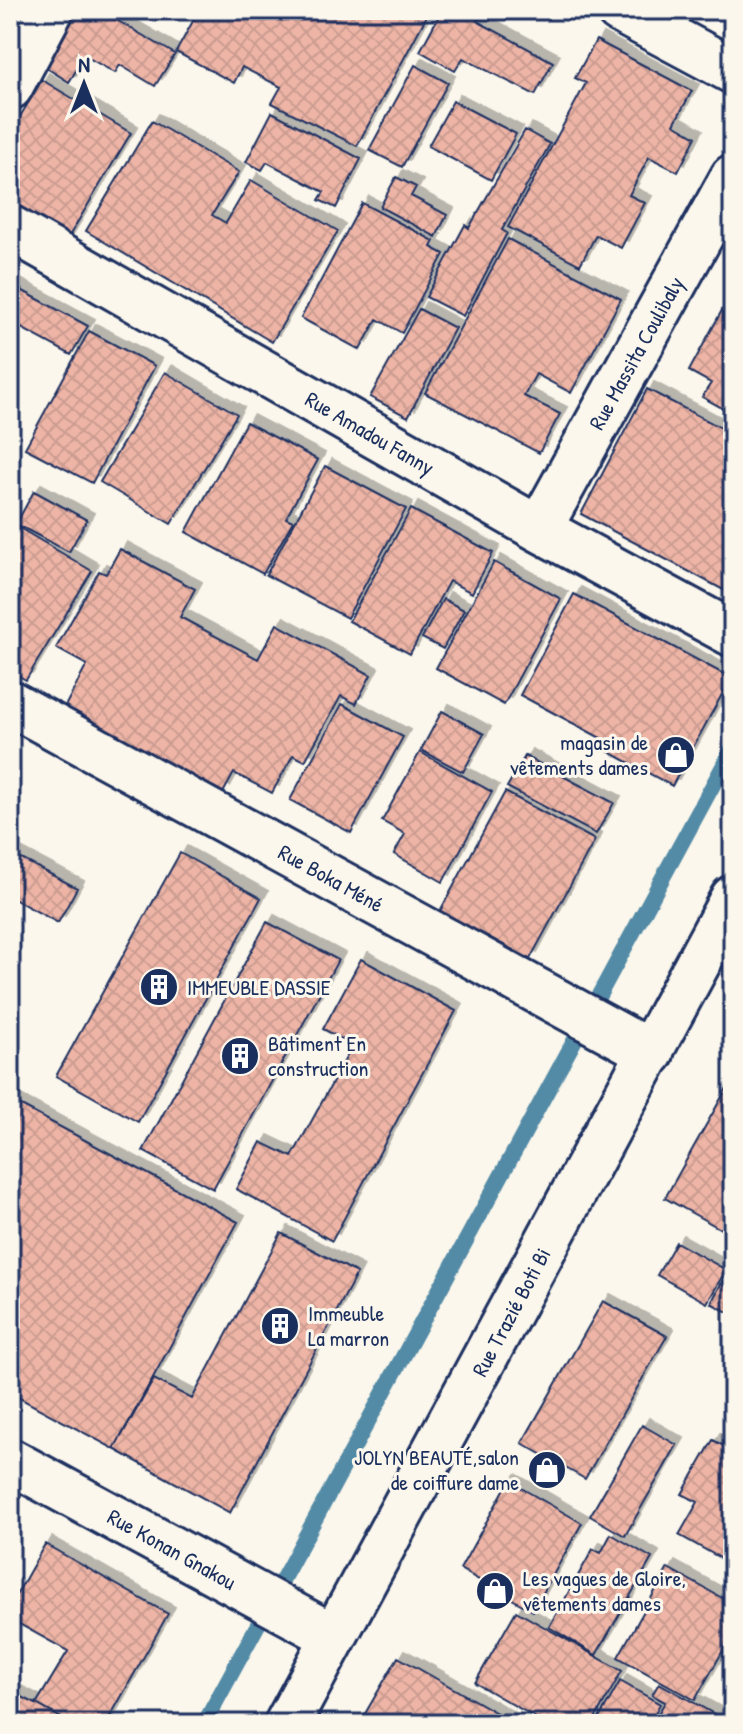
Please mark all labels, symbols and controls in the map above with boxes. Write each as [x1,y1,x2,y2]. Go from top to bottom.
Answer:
north arrow [44,44,124,124]
text: N [78,49,90,79]
street label: Rue Massita Coulibaly [581,271,691,435]
street label: Rue Amadou Fanny [300,384,440,482]
place label: magasin de vêtements dames [510,727,648,782]
shop icon: magasin de vêtements dames [655,734,697,776]
street label: Rue Boka Méné [273,837,389,919]
building icon: IMMEUBLE DASSIE [138,966,180,1008]
place label: IMMEUBLE DASSIE [187,972,331,1002]
place label: Bâtiment En construction [268,1028,369,1083]
building icon: Bâtiment En construction [219,1035,261,1077]
street label: Rue Trazié Boti Bi [464,1242,558,1382]
place label: Immeuble La marron [308,1298,389,1353]
building icon: Immeuble La marron [259,1305,301,1347]
place label: JOLYN BEAUTÉ,salon de coiffure dame [354,1442,519,1497]
shop icon: JOLYN BEAUTÉ,salon de coiffure dame [526,1449,568,1491]
street label: Rue Konan Gnakou [102,1501,242,1597]
place label: Les vagues de Gloire, vêtements dames [523,1563,686,1618]
shop icon: Les vagues de Gloire, vêtements dames [474,1570,516,1612]

